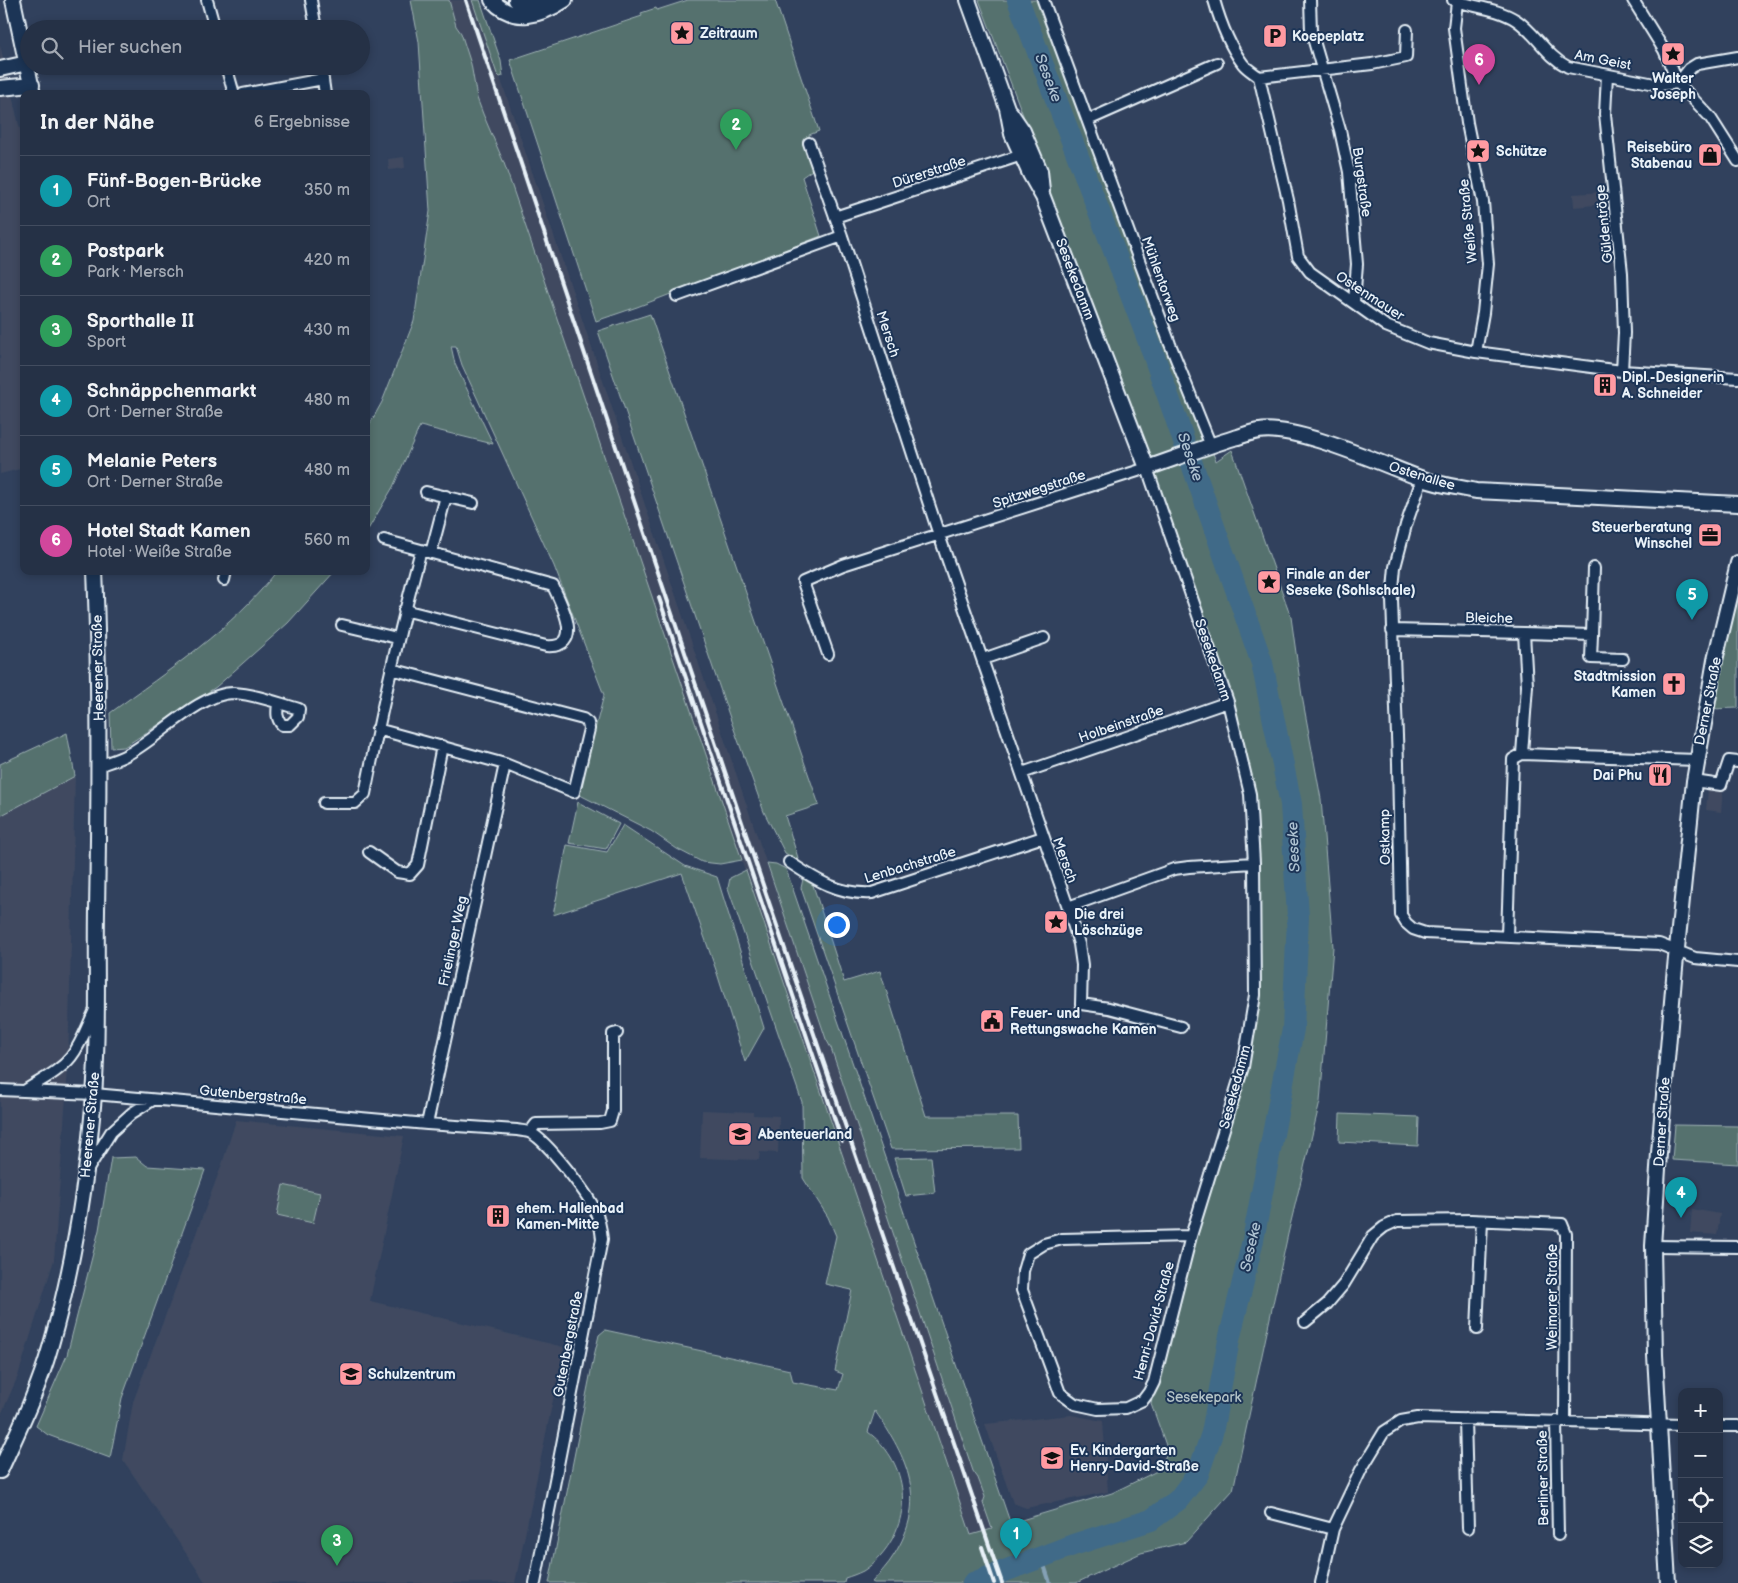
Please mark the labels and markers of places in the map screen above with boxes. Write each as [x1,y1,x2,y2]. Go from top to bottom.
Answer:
place icon: Zeitraum [669,20,695,46]
parking icon: Koepeplatz [1262,23,1288,49]
place label: Zeitraum [700,25,758,42]
place label: Koepeplatz [1292,28,1364,45]
place icon: Walter Joseph [1660,41,1686,67]
pin: 6 [1463,44,1495,85]
place label: Walter Joseph [1650,70,1696,103]
pin: 2 [720,109,752,150]
place icon: Schütze [1465,138,1491,164]
place label: Reisebüro Stabenau [1627,139,1692,172]
shop icon: Reisebüro Stabenau [1697,142,1723,168]
place label: Schütze [1496,143,1547,160]
place label: Dipl.-Designerin A. Schneider [1621,369,1724,402]
building icon: Dipl.-Designerin A. Schneider [1592,372,1618,398]
place label: Steuerberatung Winschel [1592,519,1692,552]
office icon: Steuerberatung Winschel [1697,522,1723,548]
place label: Finale an der Seseke (Sohlschale) [1286,566,1416,599]
place icon: Finale an der Seseke (Sohlschale) [1256,569,1282,595]
pin: 5 [1676,579,1708,620]
place label: Stadtmission Kamen [1574,668,1656,701]
church icon: Stadtmission Kamen [1661,671,1687,697]
restaurant icon: Dai Phu [1647,762,1673,788]
place label: Dai Phu [1593,767,1642,784]
place label: Die drei Löschzüge [1074,906,1143,939]
place icon: Die drei Löschzüge [1043,909,1069,935]
place label: Feuer- und Rettungswache Kamen [1010,1005,1157,1038]
public building icon: Feuer- und Rettungswache Kamen [979,1008,1005,1034]
school or university icon: Abenteuerland [727,1121,753,1147]
place label: Abenteuerland [757,1126,852,1143]
pin: 4 [1665,1177,1697,1218]
place label: ehem. Hallenbad Kamen-Mitte [516,1200,624,1233]
building icon: ehem. Hallenbad Kamen-Mitte [485,1203,511,1229]
school or university icon: Schulzentrum [338,1361,364,1387]
place label: Schulzentrum [368,1366,456,1383]
place label: Ev. Kindergarten Henry-David-Straße [1070,1442,1199,1475]
school or university icon: Ev. Kindergarten Henry-David-Straße [1039,1445,1065,1471]
pin: 1 [1000,1518,1032,1559]
pin: 3 [321,1525,353,1566]

